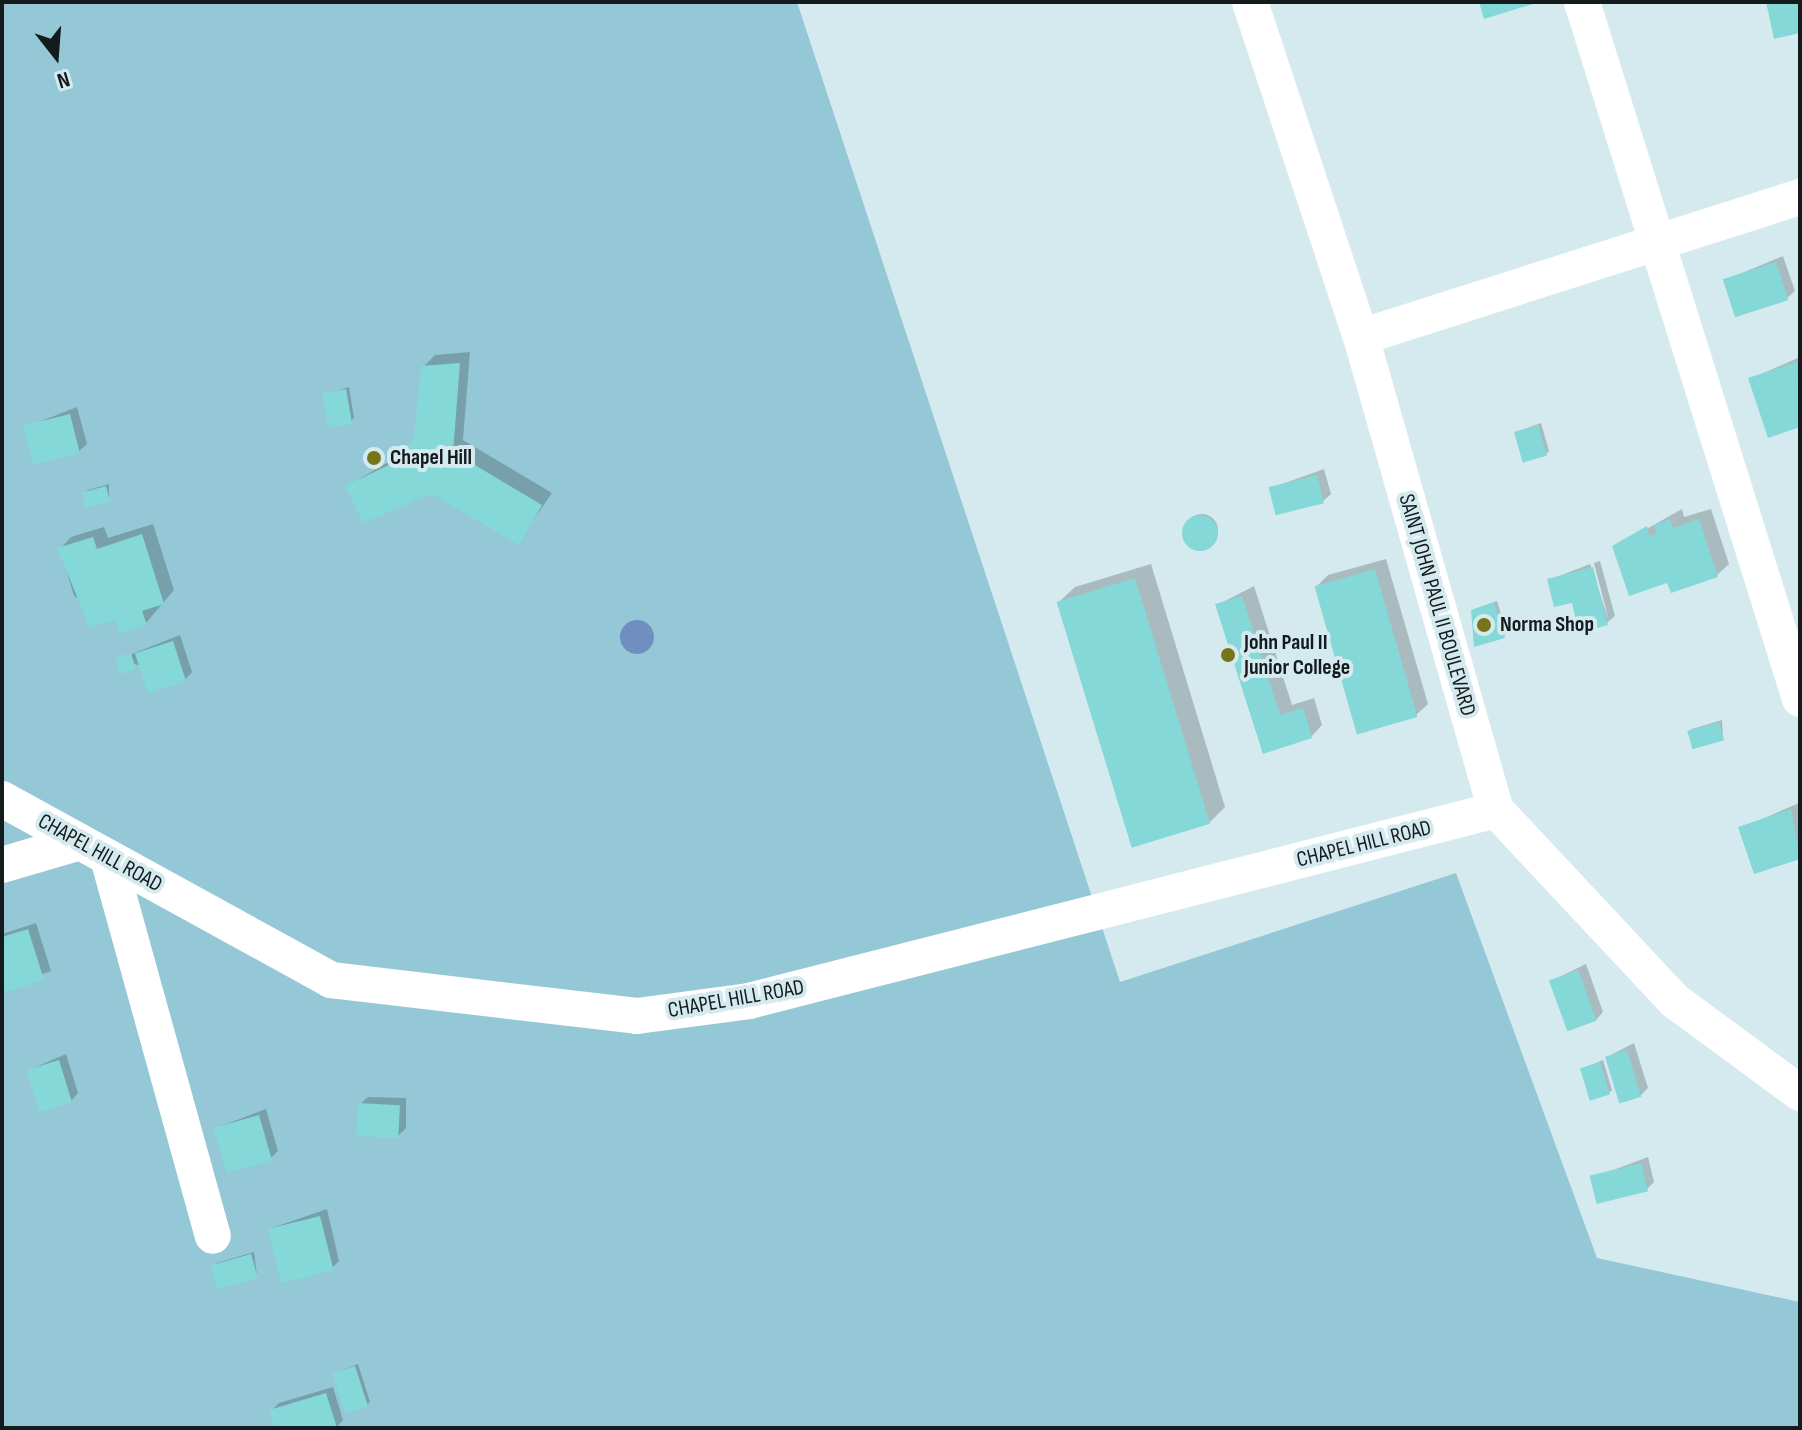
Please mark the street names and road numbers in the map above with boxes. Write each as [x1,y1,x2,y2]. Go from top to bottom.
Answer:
street label: SAINT JOHN PAUL II BOULEVARD [1393,491,1481,719]
street label: CHAPEL HILL ROAD [33,808,167,898]
street label: CHAPEL HILL ROAD [1294,815,1434,873]
street label: CHAPEL HILL ROAD [666,974,806,1024]

